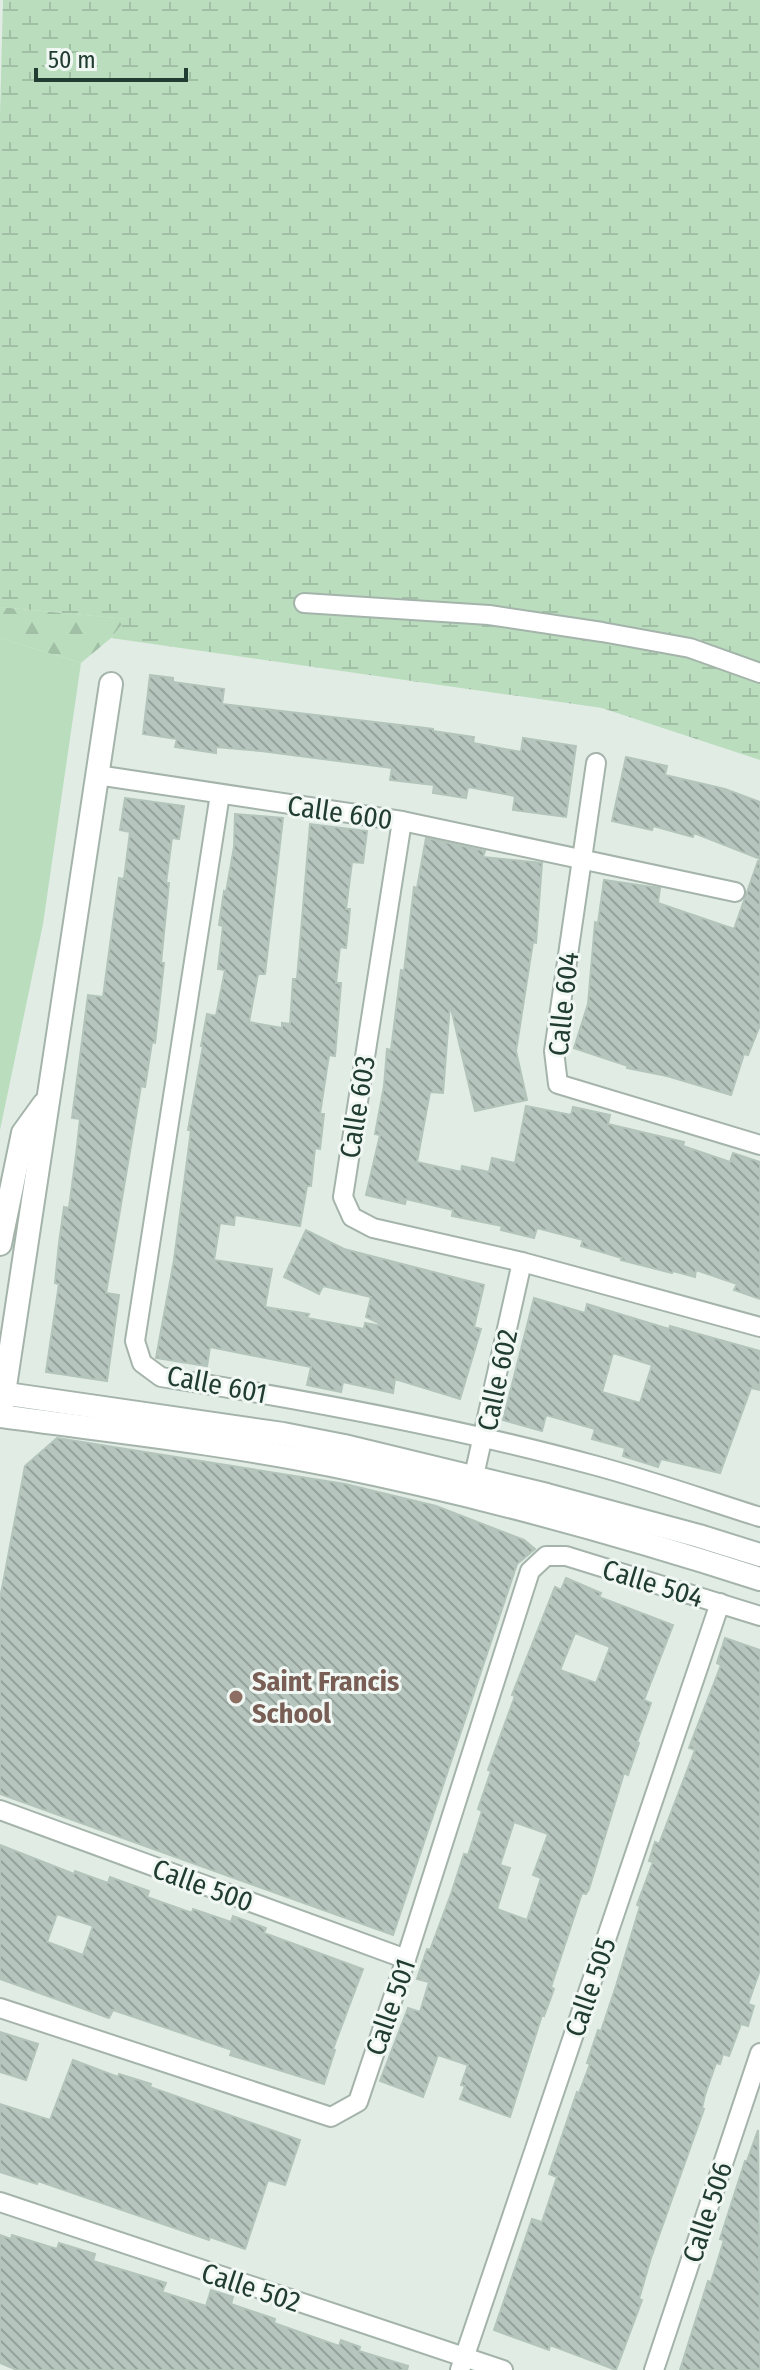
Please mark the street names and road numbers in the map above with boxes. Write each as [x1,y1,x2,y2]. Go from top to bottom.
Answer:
street label: Calle 600 [285,789,394,836]
street label: Calle 604 [542,950,585,1058]
street label: Calle 603 [333,1053,382,1161]
street label: Calle 602 [471,1326,524,1434]
street label: Calle 601 [164,1359,270,1410]
street label: Calle 504 [599,1553,707,1614]
street label: Calle 500 [148,1852,258,1919]
street label: Calle 505 [558,1933,623,2041]
street label: Calle 501 [359,1954,422,2060]
street label: Calle 506 [676,2158,739,2267]
street label: Calle 502 [197,2256,304,2319]

